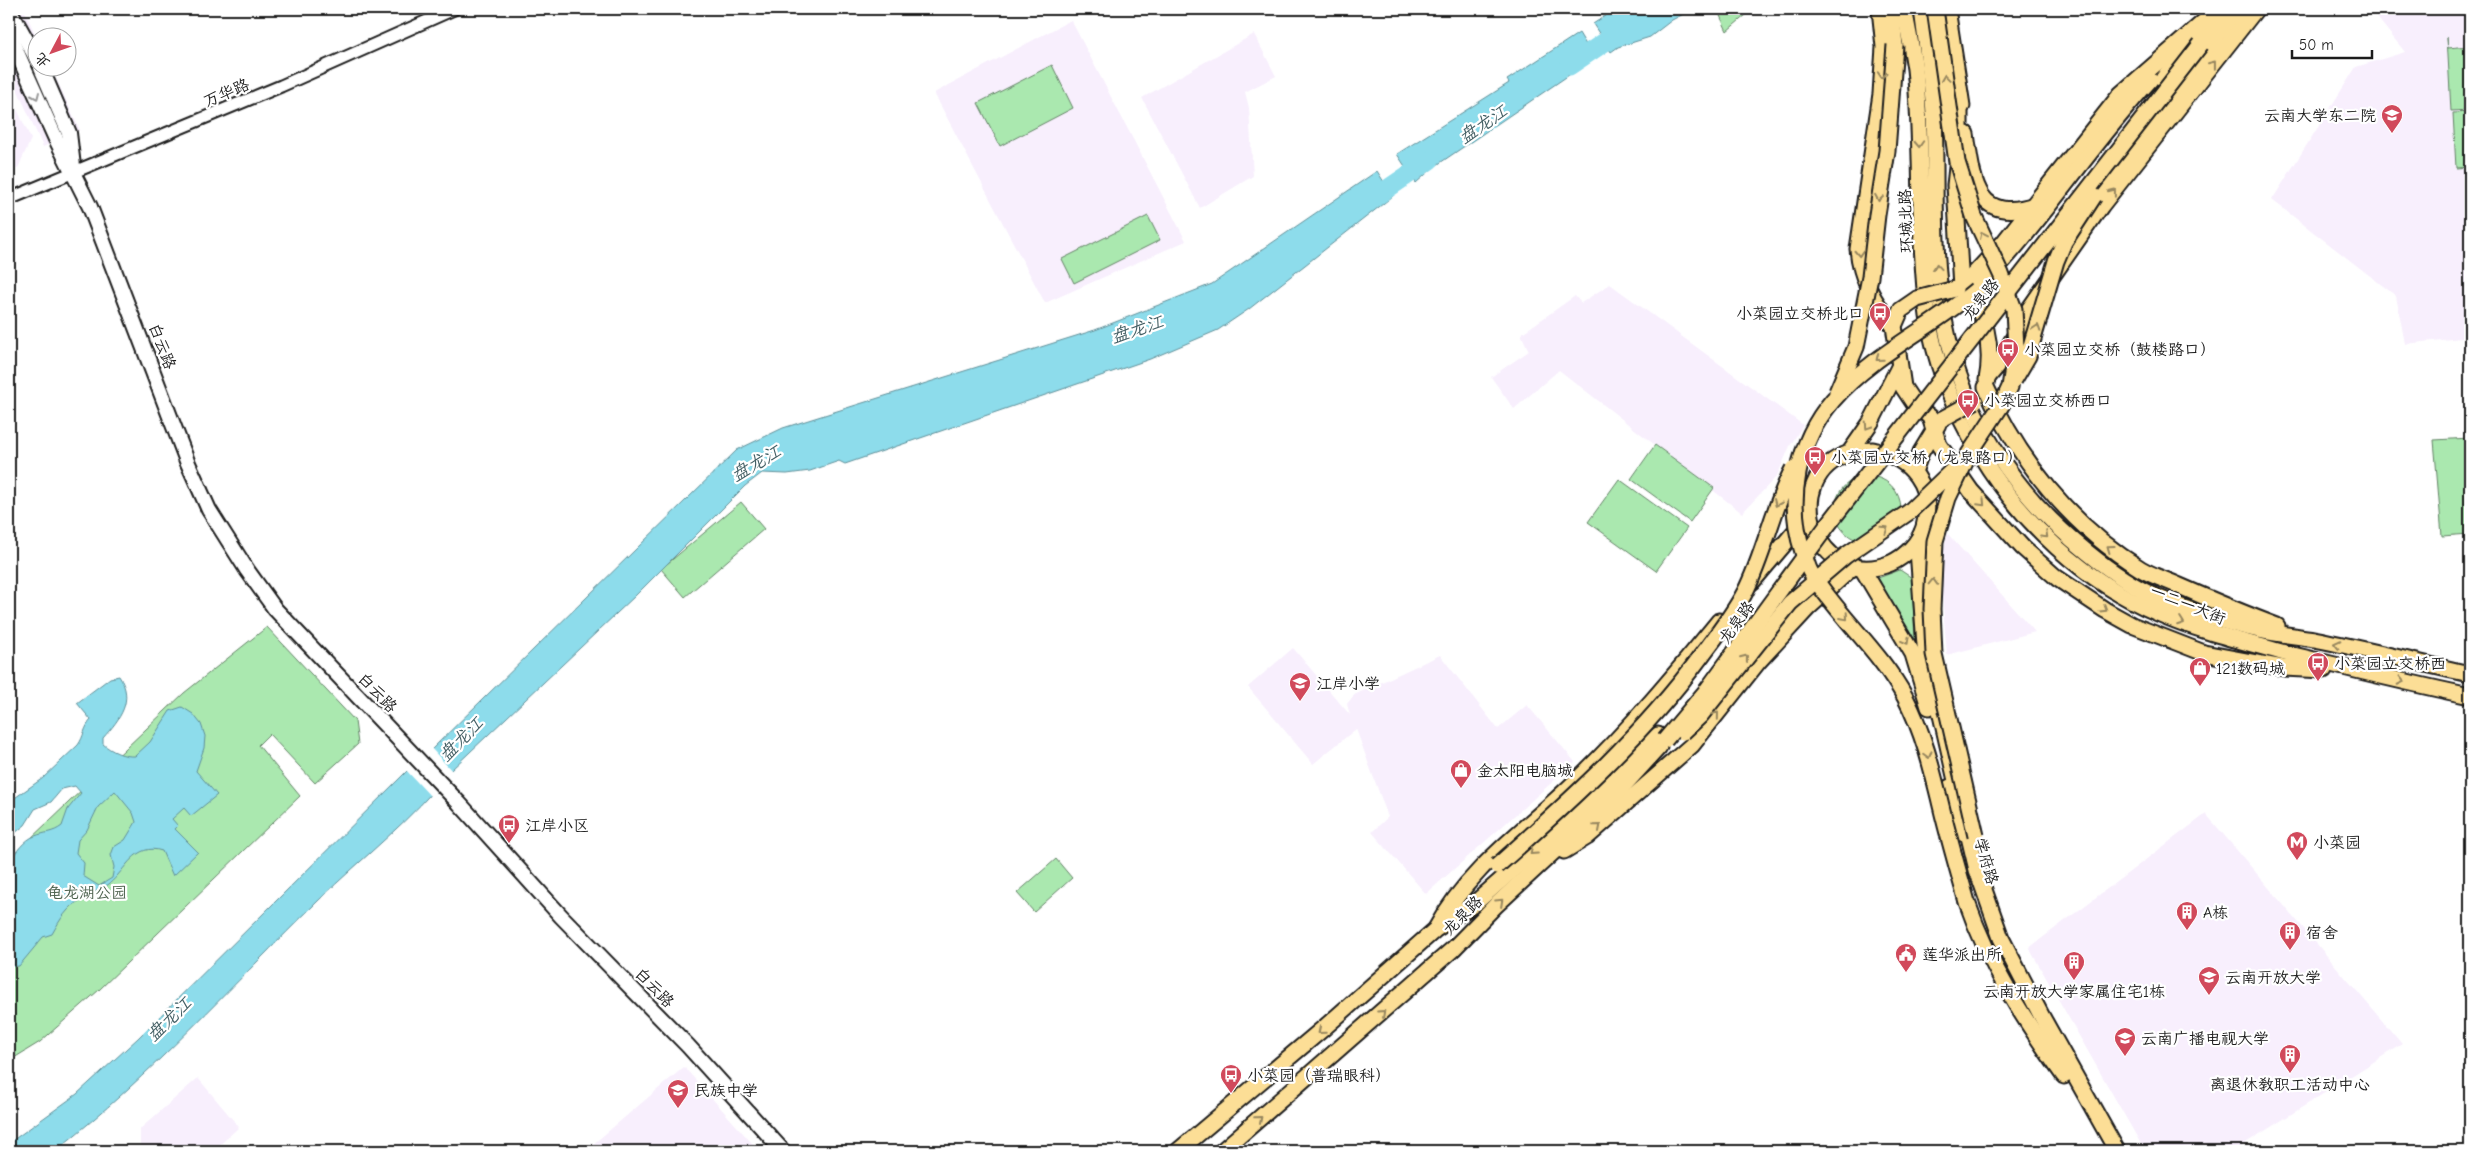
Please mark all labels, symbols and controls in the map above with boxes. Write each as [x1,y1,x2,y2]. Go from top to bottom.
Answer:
north arrow [28,28,78,78]
scale bar [2292,28,2372,60]
text: 50 m [2299,36,2334,54]
text: 北 [32,49,54,71]
one-way arrow [2208,61,2216,70]
one-way arrow [1876,71,1887,79]
one-way arrow [1940,73,1951,81]
street label: 万华路 [201,75,252,111]
one-way arrow [30,91,40,100]
water label: 盘龙江 [1455,100,1512,148]
school or university icon: 云南大学东二院 [2380,103,2404,134]
place label: 云南大学东二院 [2264,107,2376,125]
one-way arrow [1914,140,1925,148]
street label: 环城北路 [1896,189,1916,253]
one-way arrow [2107,189,2115,198]
one-way arrow [1875,194,1885,203]
one-way arrow [1979,231,1989,240]
one-way arrow [1854,250,1864,257]
one-way arrow [1931,263,1942,271]
street label: 龙泉路 [1959,275,2003,324]
bus stop icon: 小菜园立交桥北口 [1868,301,1892,332]
place label: 小菜园立交桥北口 [1736,305,1864,323]
water label: 盘龙江 [1108,311,1167,348]
street label: 白云路 [145,321,179,372]
one-way arrow [2031,324,2041,332]
bus stop icon: 小菜园立交桥（鼓楼路口） [1996,337,2020,368]
place label: 小菜园立交桥（鼓楼路口） [2024,341,2216,359]
one-way arrow [1876,352,1885,360]
bus stop icon: 小菜园立交桥西口 [1956,388,1980,419]
place label: 小菜园立交桥西口 [1984,392,2112,410]
one-way arrow [1865,420,1874,430]
water label: 盘龙江 [728,440,786,486]
bus stop icon: 小菜园立交桥（龙泉路口） [1803,445,1827,476]
place label: 小菜园立交桥（龙泉路口） [1831,449,2023,467]
one-way arrow [1773,498,1784,507]
one-way arrow [1976,498,1985,507]
one-way arrow [1880,525,1889,535]
one-way arrow [2040,529,2049,538]
one-way arrow [2106,545,2116,554]
one-way arrow [1928,578,1938,586]
street label: 一二一大街 [2147,582,2228,628]
street label: 龙泉路 [1715,598,1758,647]
one-way arrow [2099,603,2108,612]
one-way arrow [1839,611,1848,620]
one-way arrow [2177,616,2185,626]
one-way arrow [1900,636,1910,645]
one-way arrow [2333,640,2342,650]
bus stop icon: 小菜园立交桥西 [2306,651,2330,682]
one-way arrow [1740,655,1748,664]
place label: 小菜园立交桥西 [2334,655,2446,673]
shop icon: 121数码城 [2188,656,2212,687]
place label: 121数码城 [2216,660,2285,678]
street label: 白云路 [354,669,400,716]
school or university icon: 江岸小学 [1288,671,1312,702]
place label: 江岸小学 [1316,675,1380,693]
one-way arrow [2397,676,2405,686]
water label: 盘龙江 [435,712,489,766]
one-way arrow [1710,712,1718,721]
one-way arrow [1922,750,1933,759]
shop icon: 金太阳电脑城 [1449,758,1473,789]
place label: 金太阳电脑城 [1477,762,1573,780]
bus stop icon: 江岸小区 [497,813,521,844]
place label: 江岸小区 [525,817,589,835]
one-way arrow [1593,824,1602,833]
metro station icon: 小菜园 [2285,830,2309,861]
place label: 小菜园 [2313,834,2361,852]
street label: 学府路 [1971,836,2001,887]
one-way arrow [1530,847,1539,856]
park label: 龟龙湖公园 [47,884,127,902]
street label: 龙泉路 [1439,892,1486,939]
one-way arrow [1495,899,1504,908]
building icon: A栋 [2175,900,2199,931]
place label: A栋 [2203,904,2228,922]
building icon: 宿舍 [2278,920,2302,951]
place label: 宿舍 [2306,924,2338,942]
public building icon: 莲华派出所 [1894,942,1918,973]
place label: 莲华派出所 [1922,946,2002,964]
building icon: 云南开放大学家属住宅1栋 [2062,950,2086,981]
street label: 白云路 [631,964,677,1011]
school or university icon: 云南开放大学 [2197,965,2221,996]
place label: 云南开放大学 [2225,969,2321,987]
place label: 云南开放大学家属住宅1栋 [1983,983,2165,1001]
water label: 盘龙江 [143,992,197,1046]
one-way arrow [1376,1009,1385,1018]
one-way arrow [1317,1026,1326,1035]
school or university icon: 云南广播电视大学 [2113,1026,2137,1057]
place label: 云南广播电视大学 [2141,1030,2269,1048]
building icon: 离退休教职工活动中心 [2278,1043,2302,1074]
bus stop icon: 小菜园（普瑞眼科） [1219,1063,1243,1094]
place label: 小菜园（普瑞眼科） [1247,1067,1391,1085]
place label: 离退休教职工活动中心 [2210,1076,2370,1094]
school or university icon: 民族中学 [666,1078,690,1109]
place label: 民族中学 [694,1082,758,1100]
one-way arrow [1254,1116,1263,1125]

